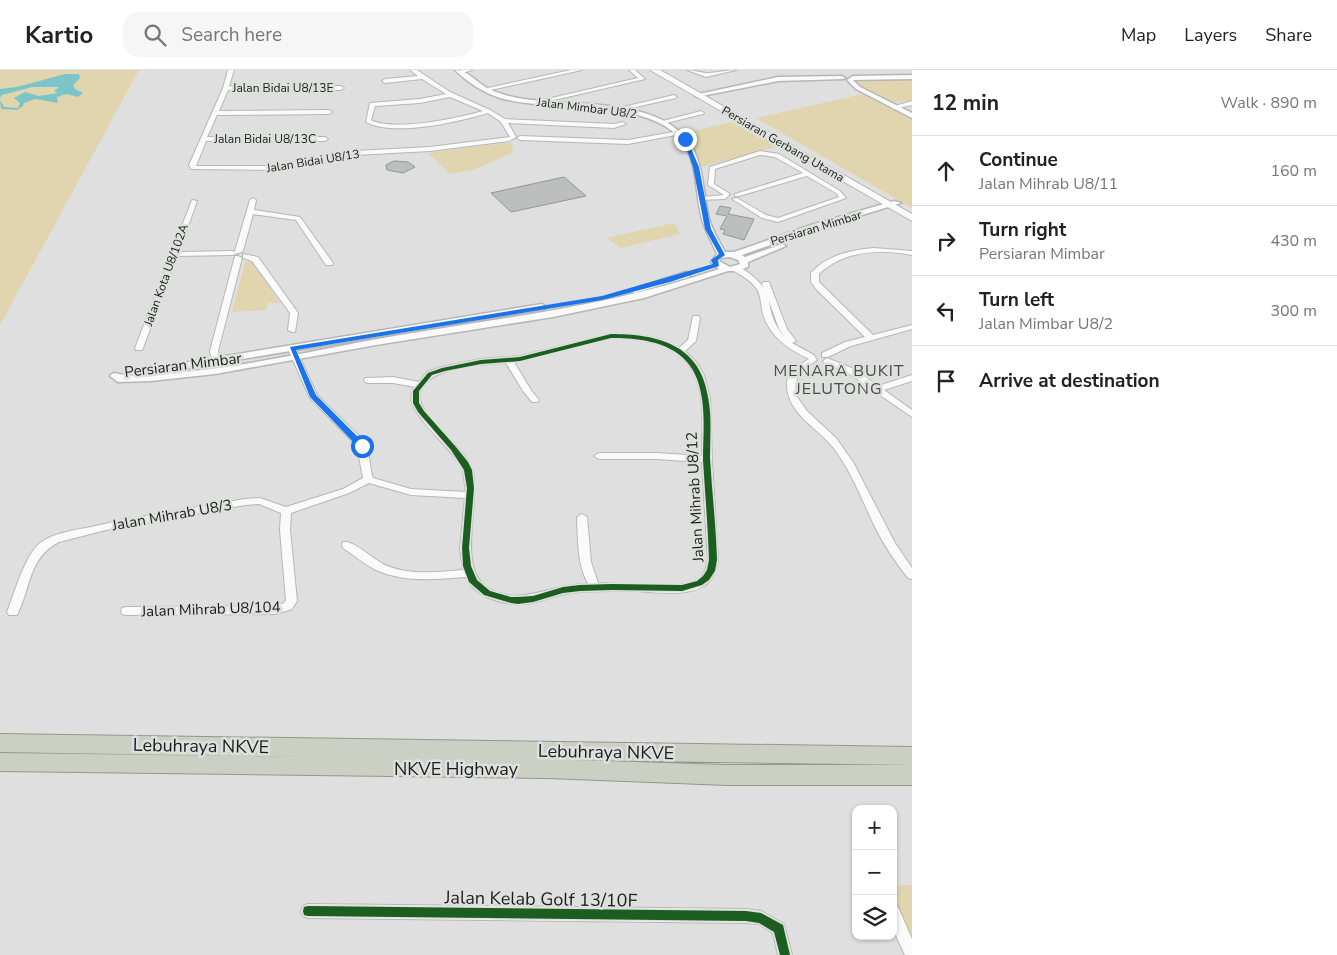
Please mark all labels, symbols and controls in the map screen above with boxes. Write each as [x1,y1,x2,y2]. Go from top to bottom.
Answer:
search box [123,12,473,57]
text: Kartio [25,19,93,51]
icon: search [141,21,169,49]
text: Search here [181,22,282,48]
text: Map [1121,23,1156,47]
text: Layers [1184,23,1237,47]
text: Share [1265,23,1312,47]
street label: Jalan Bidai U8/13E [232,80,333,96]
text: 12 min [932,89,999,117]
text: Walk · 890 m [1221,92,1317,114]
street label: Jalan Mimbar U8/2 [535,94,638,122]
street label: Persiaran Gerbang Utama [719,102,847,186]
route end [674,128,697,151]
street label: Jalan Bidai U8/13C [213,131,316,147]
street label: Jalan Bidai U8/13 [264,146,361,176]
text: Continue [979,147,1058,173]
icon: ahead [932,157,960,185]
text: 160 m [1270,160,1317,182]
text: Jalan Mihrab U8/11 [979,173,1118,195]
street label: Persiaran Mimbar [769,206,864,249]
text: Turn right [979,217,1066,243]
street label: Jalan Kota U8/102A [140,222,192,329]
icon: right [932,227,960,255]
text: 430 m [1270,230,1317,252]
text: Persiaran Mimbar [979,243,1105,265]
text: Turn left [979,287,1054,313]
icon: left [932,297,960,325]
text: 300 m [1270,300,1317,322]
text: Jalan Mimbar U8/2 [979,313,1113,335]
street label: Persiaran Mimbar [123,348,243,382]
district label: MENARA BUKIT JELUTONG [773,360,905,400]
icon: arrive [932,367,960,395]
text: Arrive at destination [979,368,1160,394]
street label: Jalan Mihrab U8/12 [682,431,708,564]
route start [351,435,374,458]
street label: Jalan Mihrab U8/3 [109,495,234,536]
street label: Jalan Mihrab U8/104 [140,597,281,621]
street label: Lebuhraya NKVE [133,733,269,759]
street label: Lebuhraya NKVE [538,739,674,765]
street label: NKVE Highway [394,757,519,781]
map controls [852,805,897,940]
button: + [852,805,897,850]
button: − [852,850,897,895]
street label: Jalan Kelab Golf 13/10F [443,885,638,913]
button: layers [852,895,897,940]

